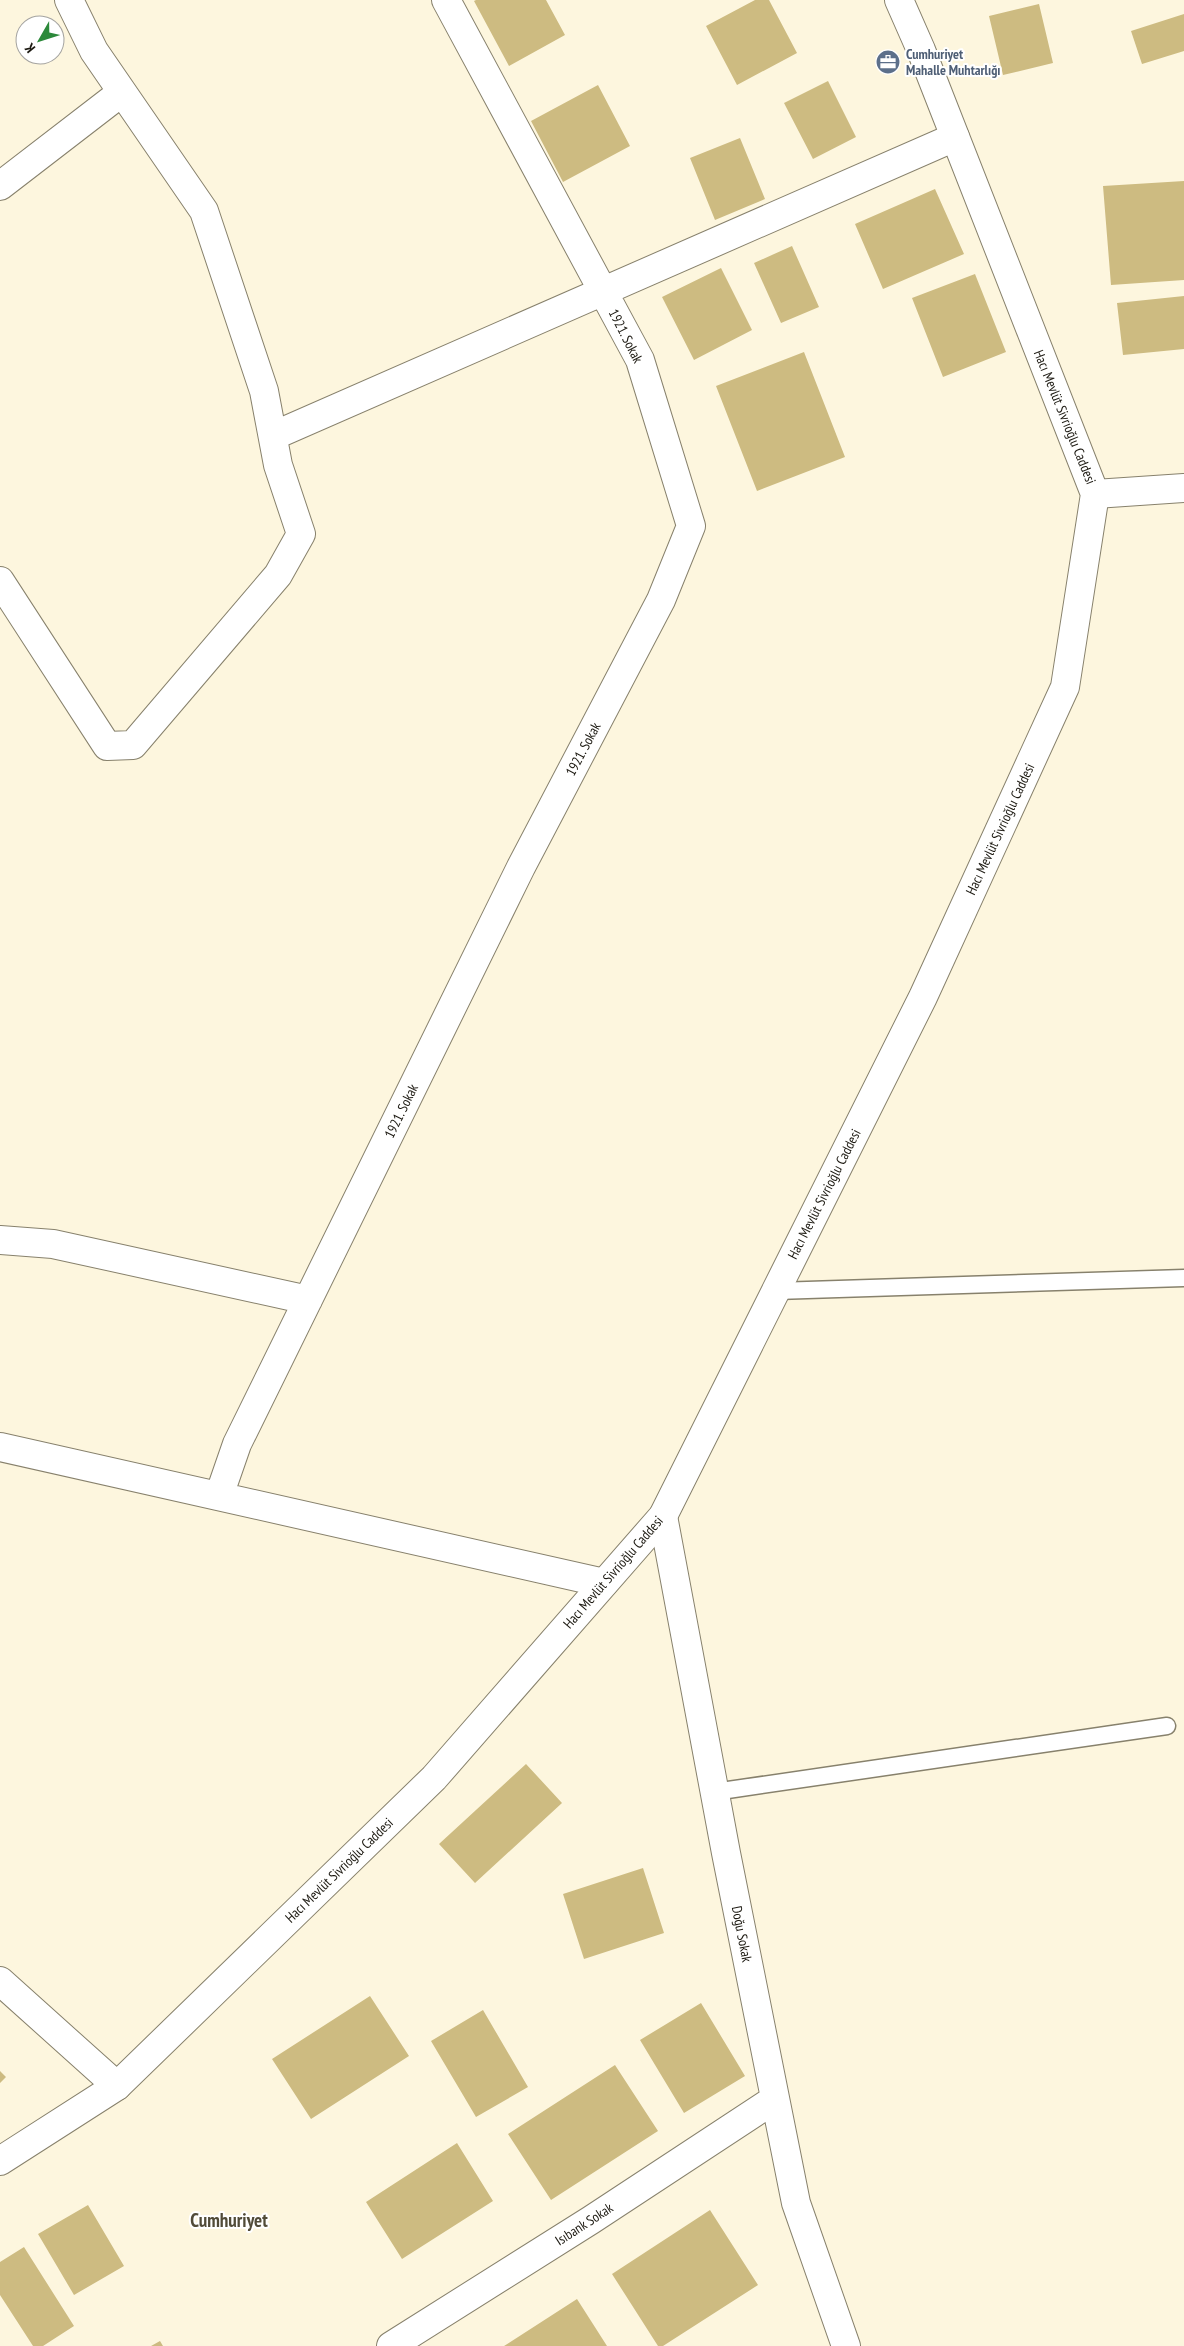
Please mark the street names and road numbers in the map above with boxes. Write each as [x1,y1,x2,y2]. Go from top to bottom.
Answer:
street label: 1921. Sokak [605,306,647,367]
street label: Hacı Mevlüt Sivrioğlu Caddesi [1030,347,1100,487]
street label: 1921. Sokak [561,719,605,779]
street label: Hacı Mevlüt Sivrioğlu Caddesi [962,760,1038,898]
street label: 1921. Sokak [380,1080,422,1141]
street label: Hacı Mevlüt Sivrioğlu Caddesi [783,1126,865,1262]
street label: Hacı Mevlüt Sivrioğlu Caddesi [559,1512,667,1632]
street label: Hacı Mevlüt Sivrioğlu Caddesi [281,1814,397,1926]
street label: Doğu Sokak [728,1904,756,1964]
street label: Isıbank Sokak [552,2198,617,2249]

